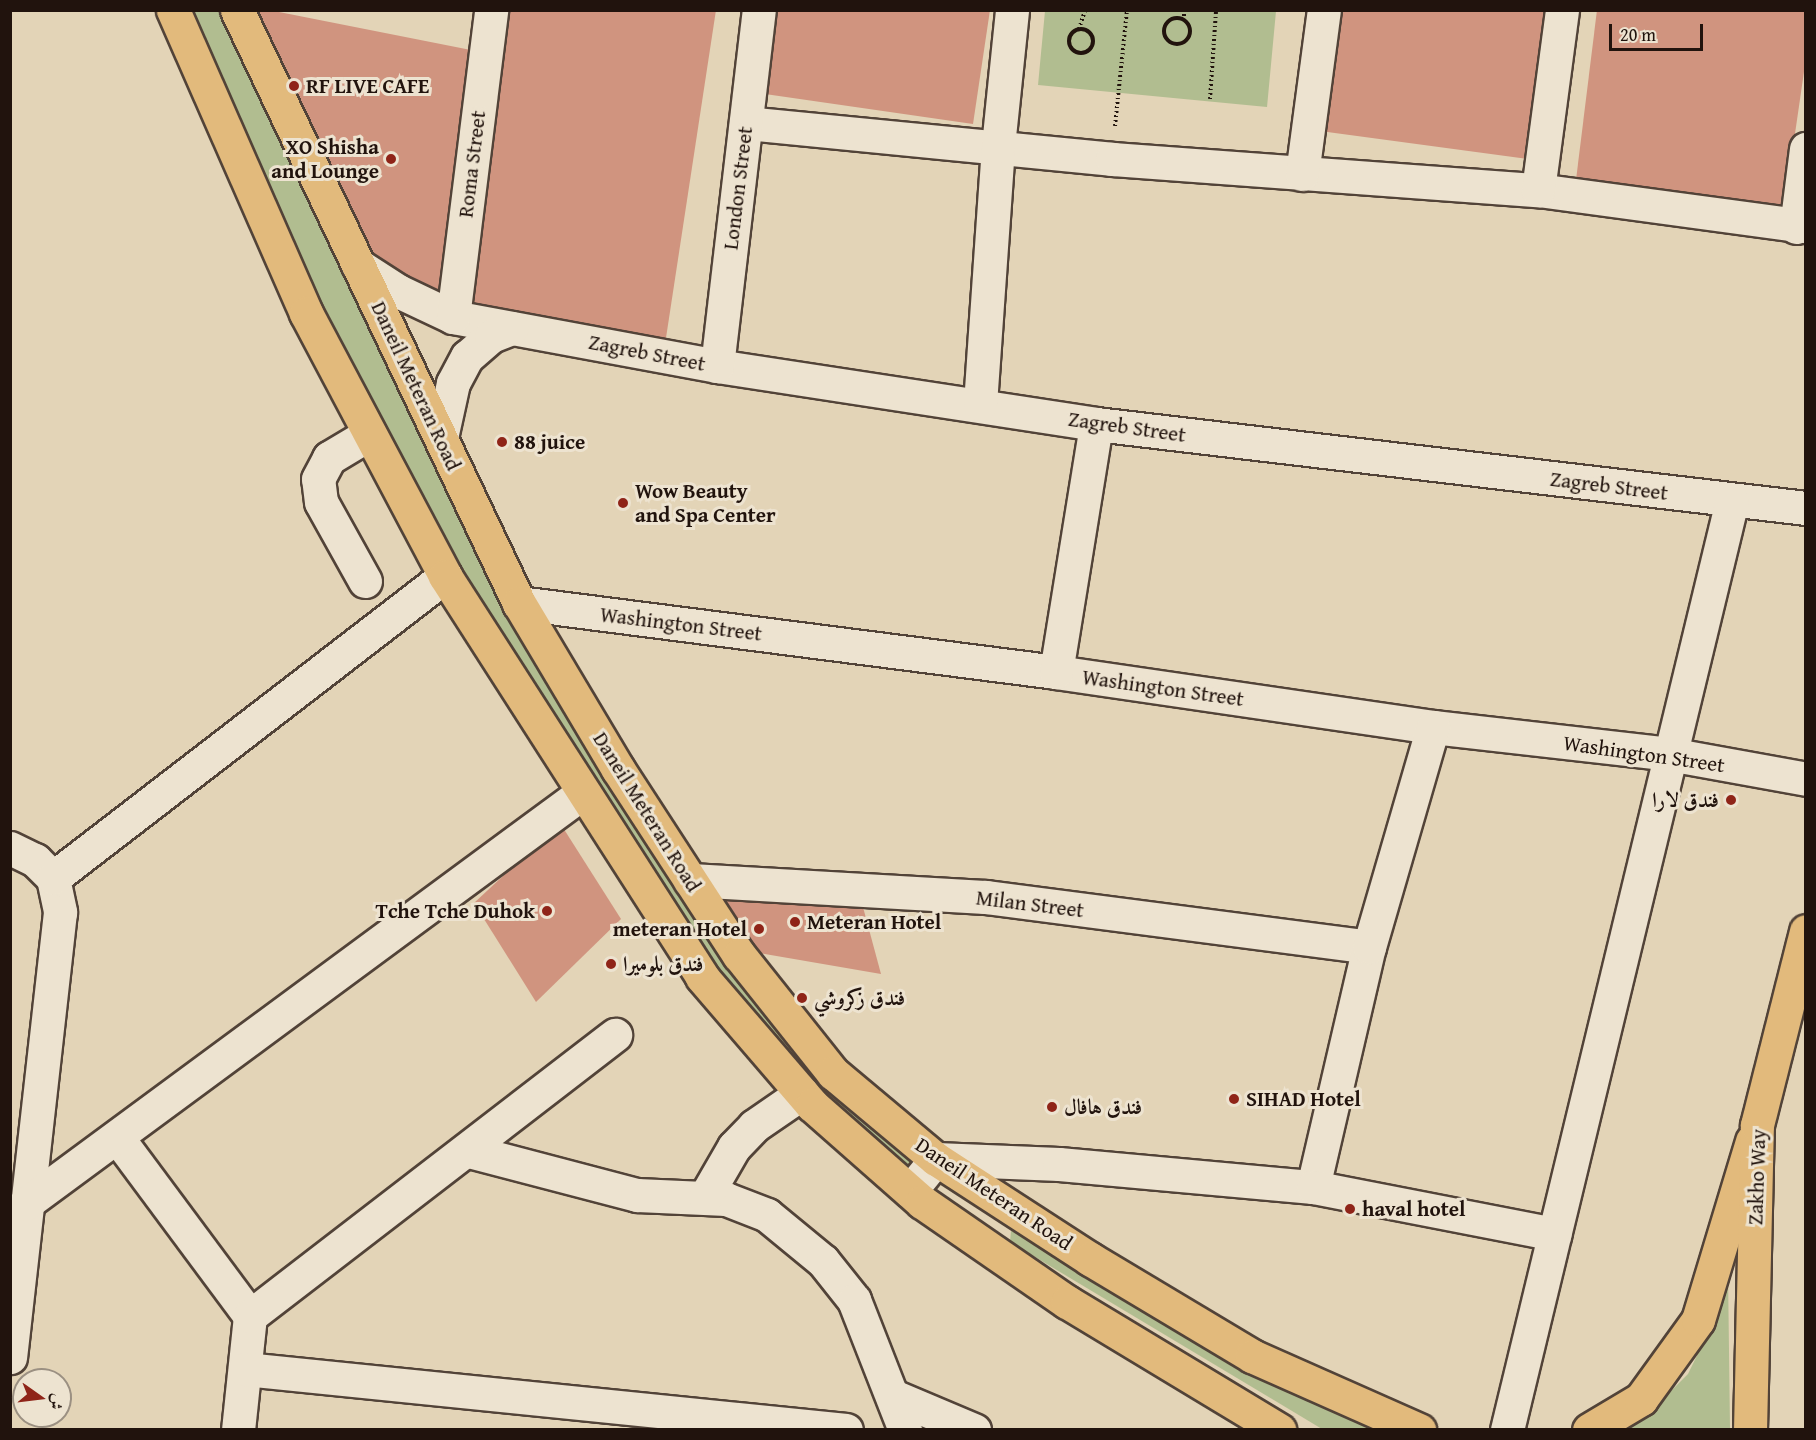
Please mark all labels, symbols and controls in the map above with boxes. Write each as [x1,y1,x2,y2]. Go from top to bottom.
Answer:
scale bar [1612,12,1706,50]
text: 20 m [1620,21,1656,48]
place label: RF LIVE CAFE [306,73,429,99]
marker: RF LIVE CAFE [287,79,301,93]
street label: Roma Street [453,109,491,219]
street label: London Street [718,125,758,251]
place label: XO Shisha and Lounge [271,134,379,184]
marker: XO Shisha and Lounge [384,152,398,166]
street label: Daneil Meteran Road [366,297,466,475]
street label: Zagreb Street [587,329,707,377]
street label: Zagreb Street [1067,406,1187,448]
place label: 88 juice [514,429,585,455]
marker: 88 juice [495,435,509,449]
street label: Zagreb Street [1549,466,1669,506]
place label: Wow Beauty and Spa Center [635,478,776,528]
marker: Wow Beauty and Spa Center [616,496,630,510]
street label: Washington Street [599,602,763,646]
street label: Washington Street [1081,664,1245,712]
street label: Daneil Meteran Road [588,727,706,897]
street label: Washington Street [1562,730,1726,778]
place label: فندق لارا [1652,787,1719,813]
marker: فندق لارا [1724,793,1738,807]
street label: Milan Street [975,885,1085,923]
place label: Tche Tche Duhok [376,898,535,924]
marker: Tche Tche Duhok [540,904,554,918]
place label: Meteran Hotel [807,909,941,935]
marker: Meteran Hotel [788,915,802,929]
place label: meteran Hotel [613,916,747,942]
marker: meteran Hotel [752,922,766,936]
place label: فندق بلوميرا [623,951,704,977]
marker: فندق بلوميرا [604,957,618,971]
place label: فندق زكروشي [814,985,905,1011]
marker: فندق زكروشي [795,991,809,1005]
place label: SIHAD Hotel [1246,1086,1361,1112]
marker: SIHAD Hotel [1227,1092,1241,1106]
place label: فندق هافال [1064,1094,1142,1120]
marker: فندق هافال [1045,1100,1059,1114]
street label: Zakho Way [1743,1128,1771,1226]
street label: Daneil Meteran Road [911,1132,1077,1256]
place label: haval hotel [1362,1196,1465,1222]
marker: haval hotel [1343,1202,1357,1216]
north arrow [12,1368,72,1428]
text: ش [44,1391,71,1412]

